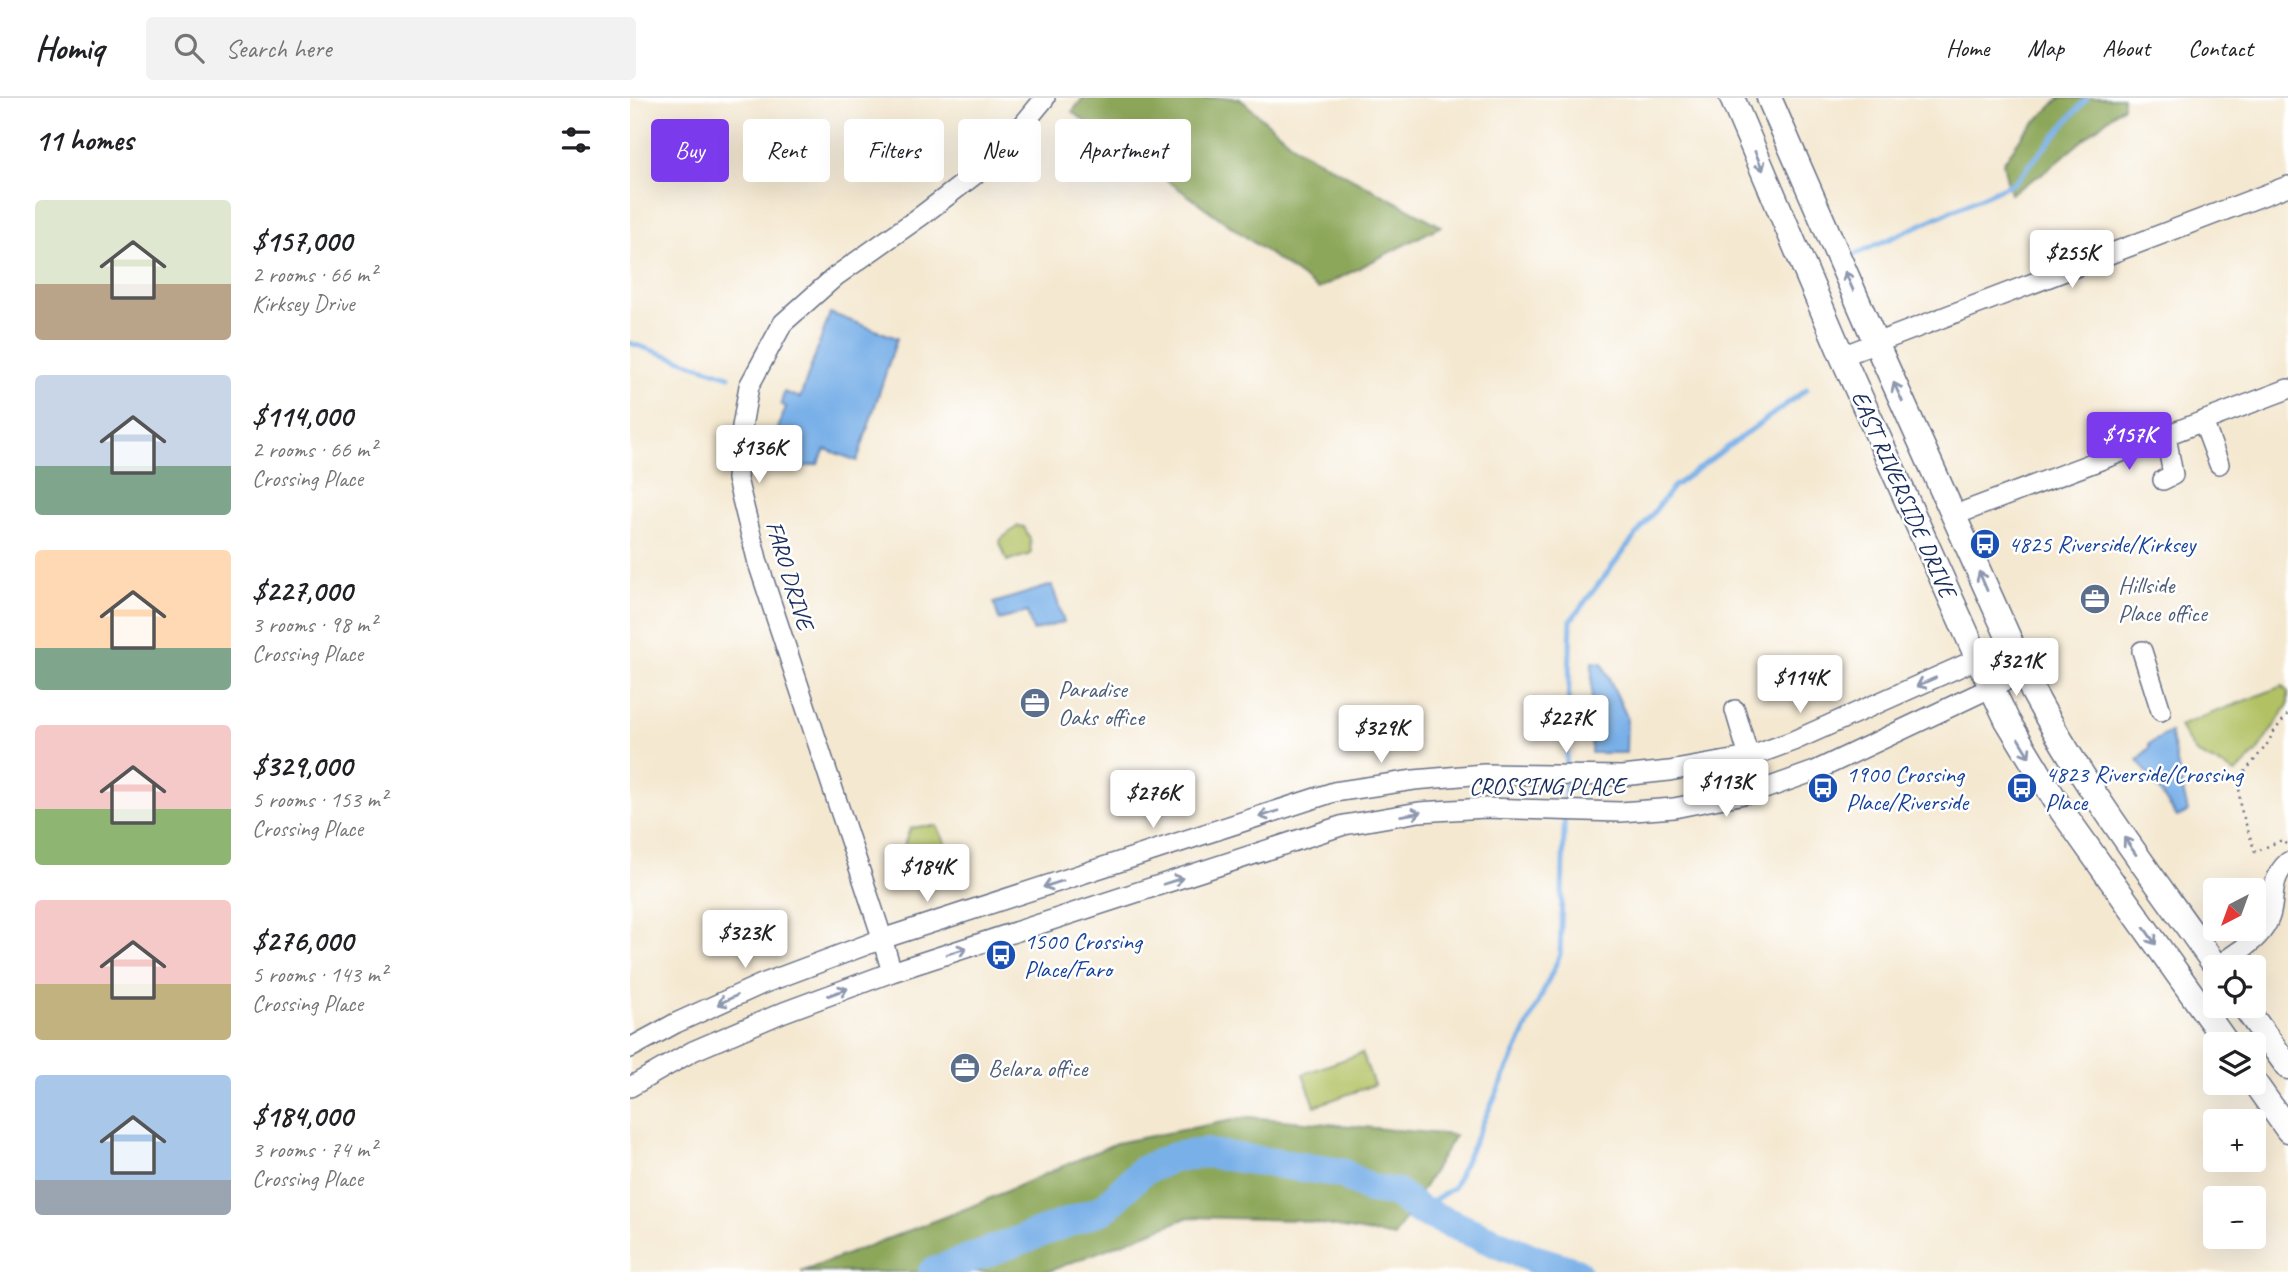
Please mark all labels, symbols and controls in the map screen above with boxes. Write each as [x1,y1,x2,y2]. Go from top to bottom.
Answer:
search box [146,17,636,80]
text: Homiq [35,27,104,69]
icon: search [170,29,208,67]
text: Search here [226,32,331,65]
text: Home [1946,33,1989,63]
text: Map [2027,33,2064,63]
text: About [2102,33,2150,63]
text: Contact [2188,33,2253,63]
chip: Buy [651,119,729,182]
chip: Rent [743,119,830,182]
chip: Filters [844,119,944,182]
chip: New [958,119,1041,182]
chip: Apartment [1055,119,1191,182]
text: 11 homes [35,121,133,159]
icon: filters [557,121,595,159]
one-way arrow [1753,150,1766,171]
text: $157,000 [252,222,352,260]
icon: home [91,228,175,312]
pin: $255K [2023,230,2121,290]
text: $255K [2046,238,2098,267]
text: 2 rooms · 66 m² [252,260,376,289]
one-way arrow [1841,271,1854,292]
text: Kirksey Drive [252,289,354,318]
one-way arrow [1891,382,1904,403]
street label: EAST RIVERSIDE DRIVE [1845,386,1964,605]
text: $114,000 [252,397,352,435]
icon: home [91,403,175,487]
pin: $157K [2080,412,2178,472]
text: $157K [2103,420,2155,449]
pin: $136K [710,426,808,485]
text: $136K [732,433,786,462]
text: 2 rooms · 66 m² [252,435,376,464]
text: Crossing Place [252,464,363,493]
street label: FARO DRIVE [759,517,822,636]
bus stop icon: 4825 Riverside/Kirksey [1968,527,2002,561]
place label: 4825 Riverside/Kirksey [2008,529,2197,559]
place label: Hillside Place office [2118,570,2209,628]
one-way arrow [1976,571,1989,592]
text: $227,000 [252,572,352,610]
icon: home [91,578,175,662]
office icon: Hillside Place office [2078,582,2112,616]
text: 3 rooms · 98 m² [252,610,376,639]
pin: $321K [1967,638,2065,698]
text: Crossing Place [252,639,363,668]
text: $321K [1989,646,2043,675]
pin: $114K [1751,656,1849,715]
text: $114K [1773,663,1827,692]
place label: Paradise Oaks office [1058,674,1146,732]
one-way arrow [1916,676,1937,689]
office icon: Paradise Oaks office [1018,686,1052,720]
pin: $227K [1517,696,1615,755]
text: $227K [1540,703,1593,732]
pin: $329K [1332,706,1430,765]
text: $329K [1355,713,1407,742]
one-way arrow [2017,737,2031,757]
text: $329,000 [252,747,352,785]
icon: home [91,753,175,837]
place label: 1900 Crossing Place/Riverside [1846,759,1970,817]
place label: 4823 Riverside/Crossing Place [2045,759,2245,817]
pin: $113K [1677,760,1775,819]
text: $113K [1699,767,1753,796]
pin: $276K [1104,770,1202,830]
street label: CROSSING PLACE [1469,771,1628,801]
bus stop icon: 1900 Crossing Place/Riverside [1806,771,1840,805]
bus stop icon: 4823 Riverside/Crossing Place [2005,771,2039,805]
text: $276K [1126,778,1180,807]
text: 5 rooms · 153 m² [252,785,387,814]
one-way arrow [1400,807,1422,820]
one-way arrow [1258,808,1280,821]
text: Crossing Place [252,814,363,843]
one-way arrow [2123,837,2138,856]
pin: $184K [878,844,976,904]
text: $184K [900,852,954,881]
one-way arrow [1162,874,1184,886]
north arrow [2203,878,2266,942]
map controls [2203,878,2266,1249]
one-way arrow [1042,879,1064,892]
pin: $323K [696,910,794,970]
text: $323K [718,918,772,947]
text: $276,000 [252,922,353,960]
place label: 1500 Crossing Place/Faro [1024,926,1144,984]
one-way arrow [2143,926,2158,945]
icon: home [91,928,175,1012]
bus stop icon: 1500 Crossing Place/Faro [984,938,1018,972]
one-way arrow [945,944,967,956]
button: locate [2203,955,2266,1018]
text: 5 rooms · 143 m² [252,960,387,989]
one-way arrow [826,985,848,997]
text: Crossing Place [252,989,363,1018]
one-way arrow [717,994,738,1007]
button: layers [2203,1032,2266,1095]
office icon: Belara office [948,1051,982,1085]
place label: Belara office [988,1053,1090,1083]
text: $184,000 [252,1097,352,1135]
icon: home [91,1103,175,1187]
button: + [2203,1109,2266,1172]
text: 3 rooms · 74 m² [252,1135,376,1164]
text: Crossing Place [252,1164,363,1193]
button: − [2203,1186,2266,1249]

